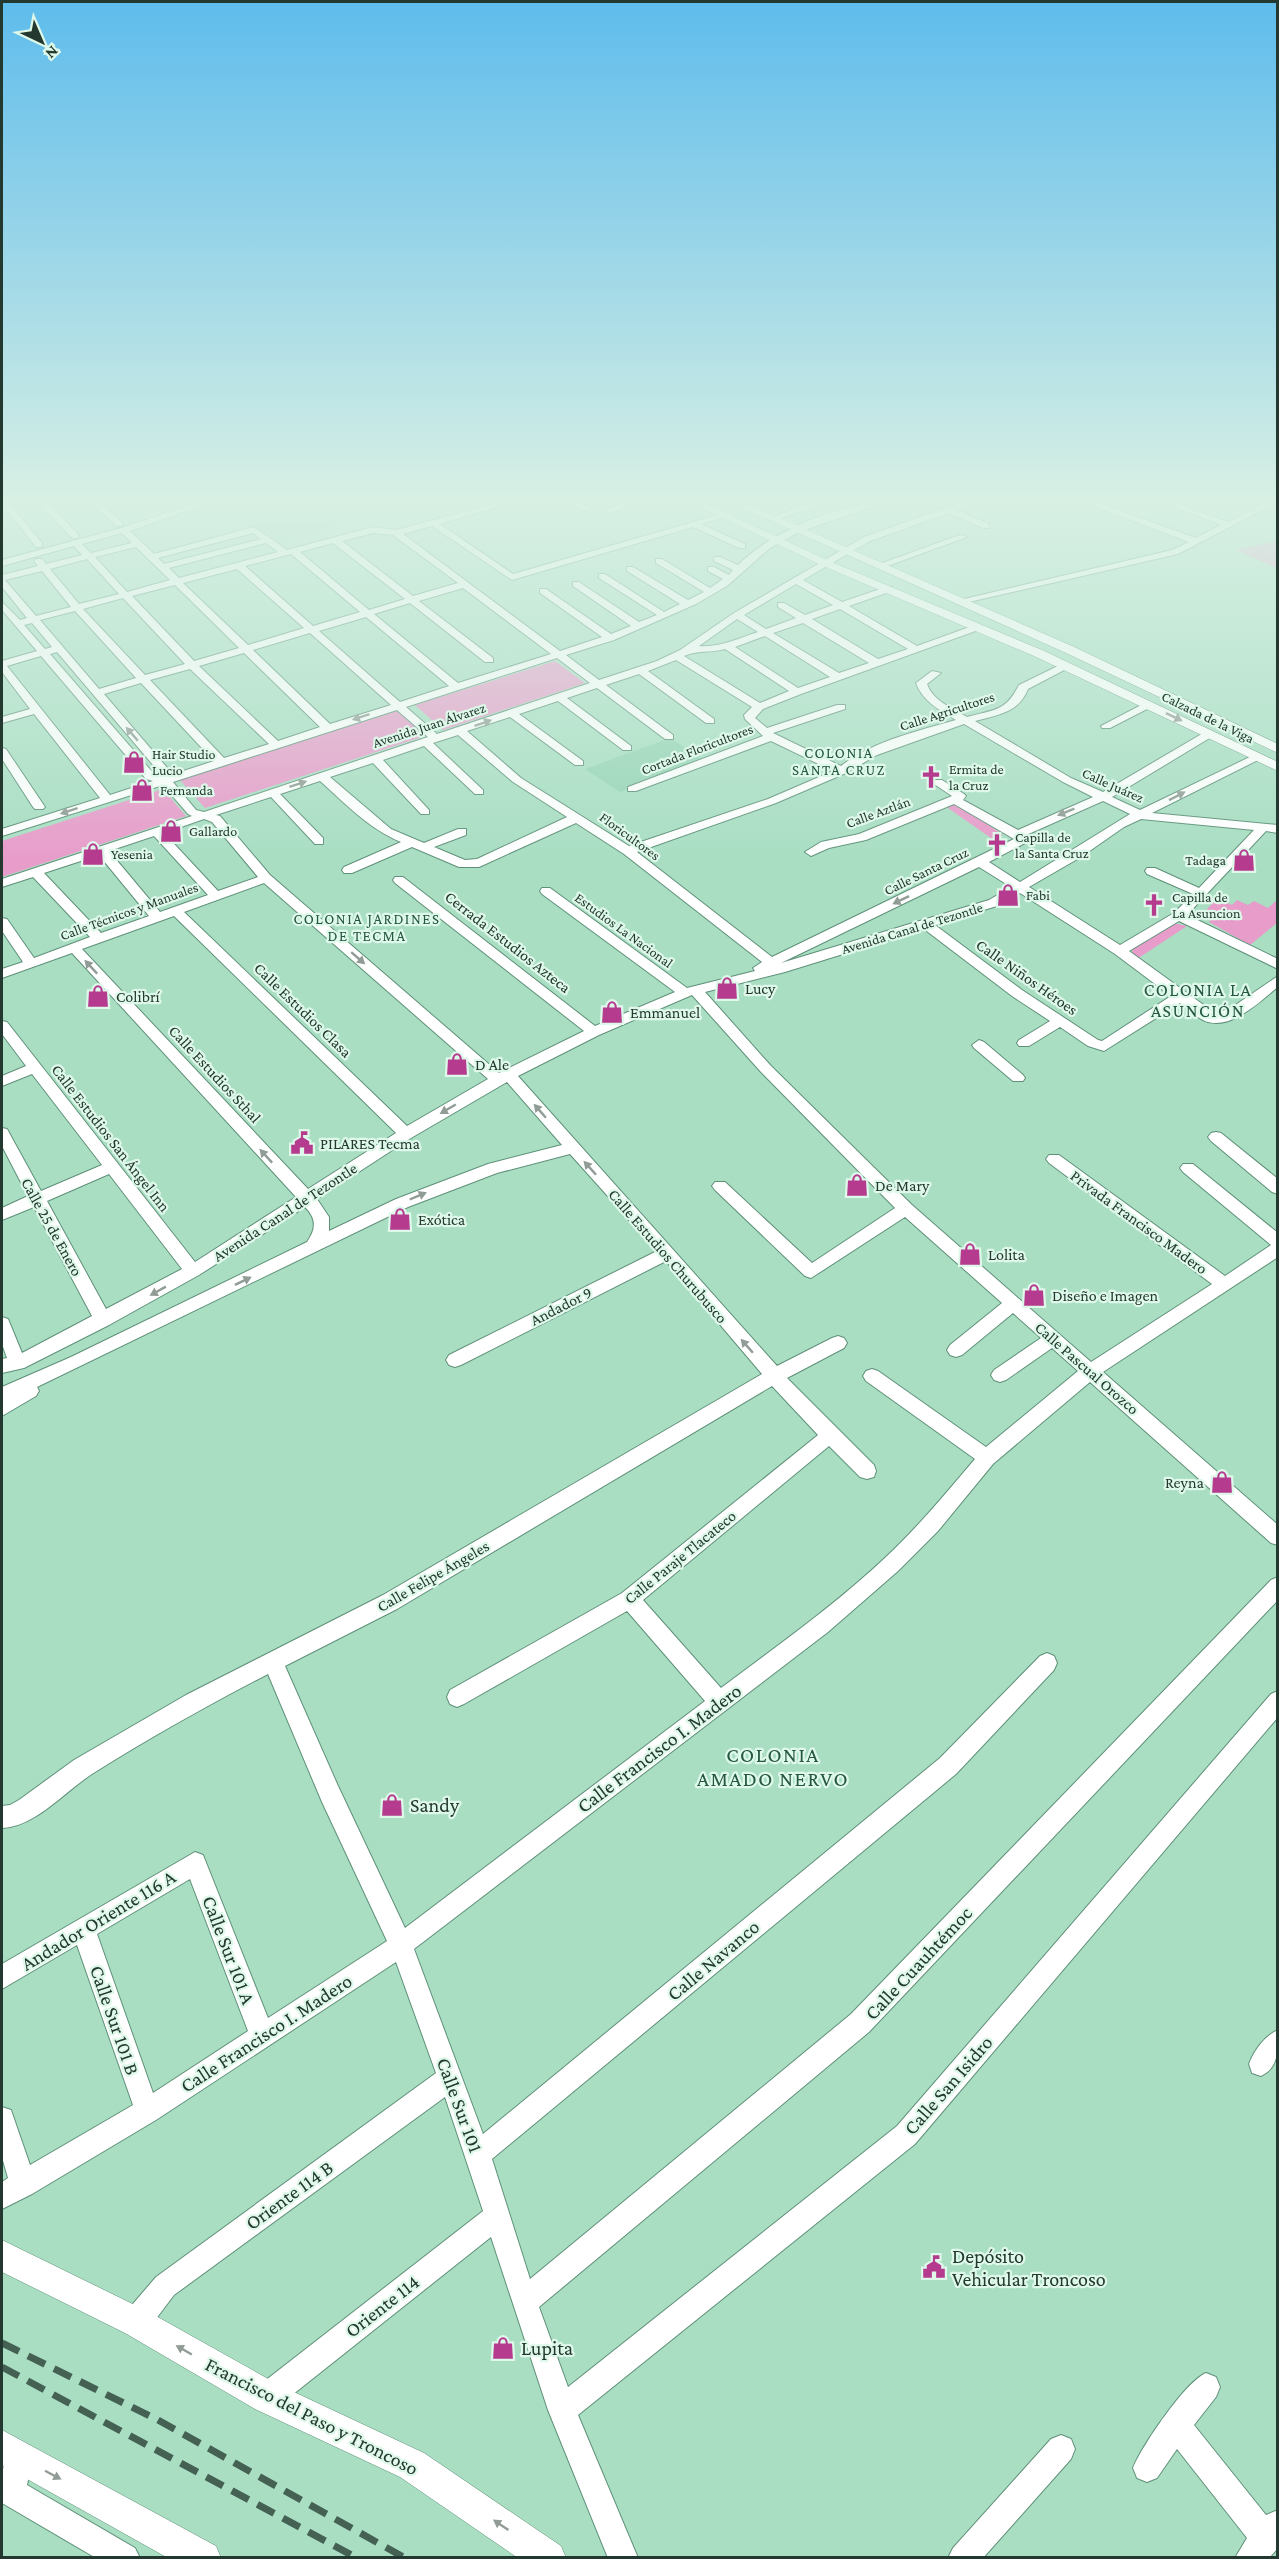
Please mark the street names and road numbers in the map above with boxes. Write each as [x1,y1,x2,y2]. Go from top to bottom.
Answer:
street label: Calle Agricultores [898,688,996,734]
street label: Calzada de la Viga [1159,688,1257,747]
street label: Avenida Juan Álvarez [371,699,487,751]
street label: Cortada Floricultores [639,720,755,778]
street label: Calle Juárez [1080,764,1146,806]
street label: Calle Aztlán [844,793,913,831]
street label: Floricultores [597,809,663,863]
street label: Calle Santa Cruz [881,844,971,898]
street label: Calle Técnicos y Manuales [58,879,200,943]
street label: Cerrada Estudios Azteca [442,888,575,997]
street label: Estudios La Nacional [572,889,676,971]
street label: Avenida Canal de Tezontle [839,899,985,957]
street label: Calle Niños Héroes [973,936,1081,1018]
street label: Calle Estudios Clasa [251,959,356,1061]
street label: Calle Estudios Sthal [166,1022,264,1126]
street label: Calle Estudios San Ángel Inn [48,1061,174,1216]
street label: Avenida Canal de Tezontle [210,1159,360,1265]
street label: Privada Francisco Madero [1067,1167,1211,1277]
street label: Calle 25 de Enero [18,1175,86,1279]
street label: Calle Estudios Churubusco [605,1186,731,1327]
street label: Andador 9 [527,1283,595,1329]
street label: Calle Pascual Orozco [1032,1318,1142,1418]
street label: Calle Paraje Tlacateco [621,1507,740,1608]
street label: Calle Felipe Ángeles [374,1537,493,1616]
street label: Calle Francisco I. Madero [573,1679,745,1817]
street label: Andador Oriente 116 A [17,1865,180,1975]
street label: Calle Sur 101 A [198,1893,260,2008]
street label: Calle Cuauhtémoc [860,1901,976,2024]
street label: Calle Navanco [662,1915,764,2005]
street label: Calle Sur 101 B [86,1962,144,2078]
street label: Calle Francisco I. Madero [176,1969,356,2097]
street label: Calle San Isidro [899,2031,997,2139]
street label: Calle Sur 101 [433,2055,487,2155]
street label: Oriente 114 B [241,2156,337,2234]
street label: Oriente 114 [341,2270,423,2342]
street label: Francisco del Paso y Troncoso [202,2353,422,2480]

